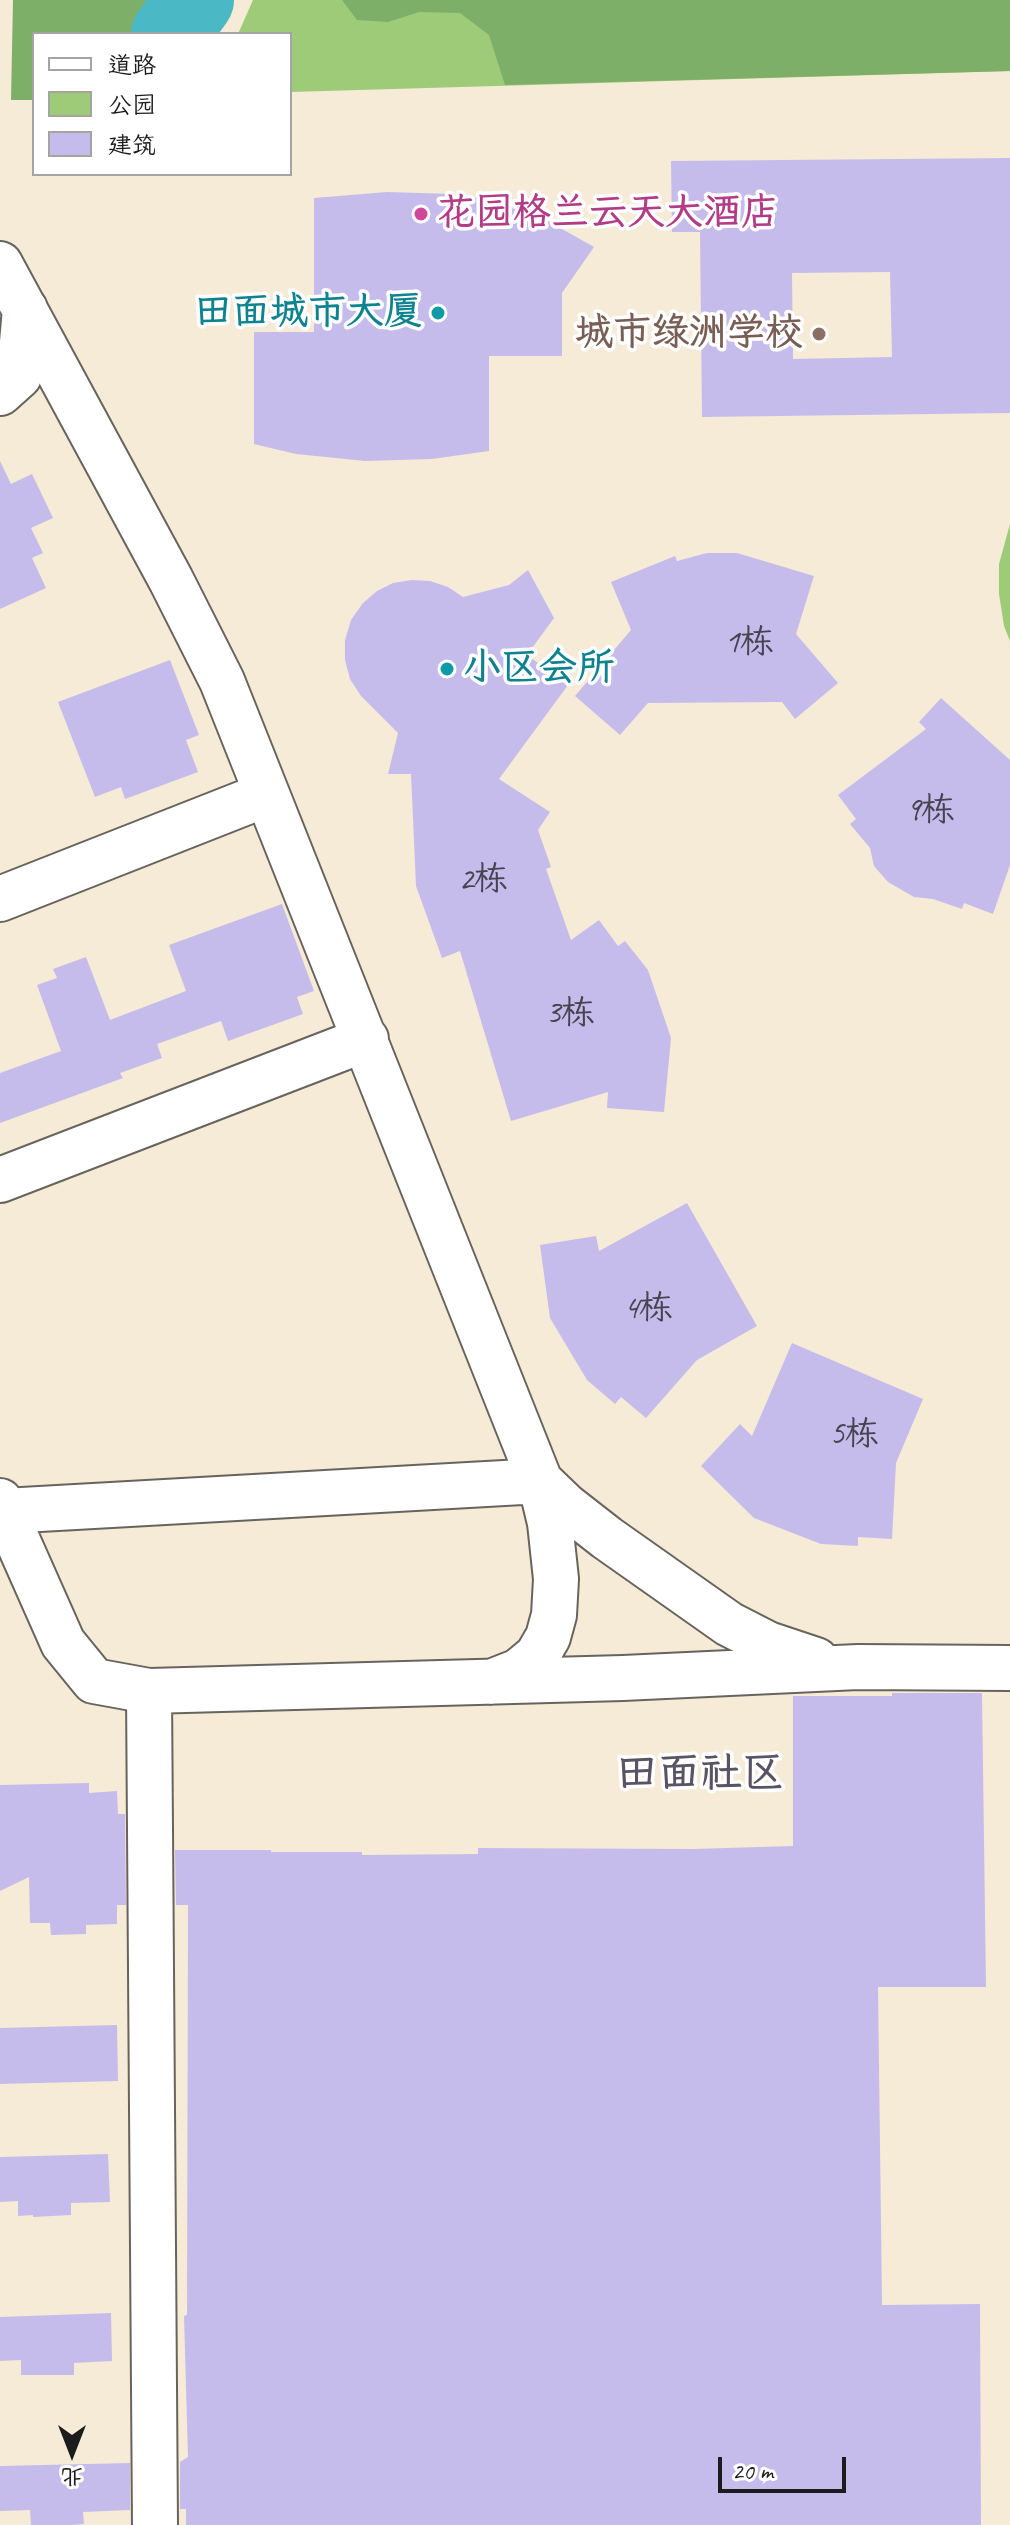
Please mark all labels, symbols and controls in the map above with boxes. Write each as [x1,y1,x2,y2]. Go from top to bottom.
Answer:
legend [32,32,292,176]
text: 道路 [108,50,156,80]
text: 公园 [108,90,156,120]
text: 建筑 [108,130,156,160]
place label: 花园格兰云天大酒店 [437,191,779,237]
marker: 花园格兰云天大酒店 [412,205,430,223]
place label: 田面城市大厦 [194,290,422,336]
marker: 田面城市大厦 [429,304,447,322]
place label: 城市绿洲学校 [575,311,803,357]
marker: 城市绿洲学校 [810,325,828,343]
house number: 1栋 [724,623,774,663]
place label: 小区会所 [463,646,615,692]
marker: 小区会所 [438,660,456,678]
house number: 9栋 [905,791,955,831]
house number: 2栋 [458,860,508,900]
house number: 3栋 [545,994,595,1034]
house number: 4栋 [623,1289,673,1329]
house number: 5栋 [829,1415,879,1455]
district label: 田面社区 [616,1750,784,1800]
north arrow [32,2413,112,2493]
scale bar [722,2441,850,2491]
text: 20 m [732,2456,773,2486]
text: 北 [61,2463,83,2491]

